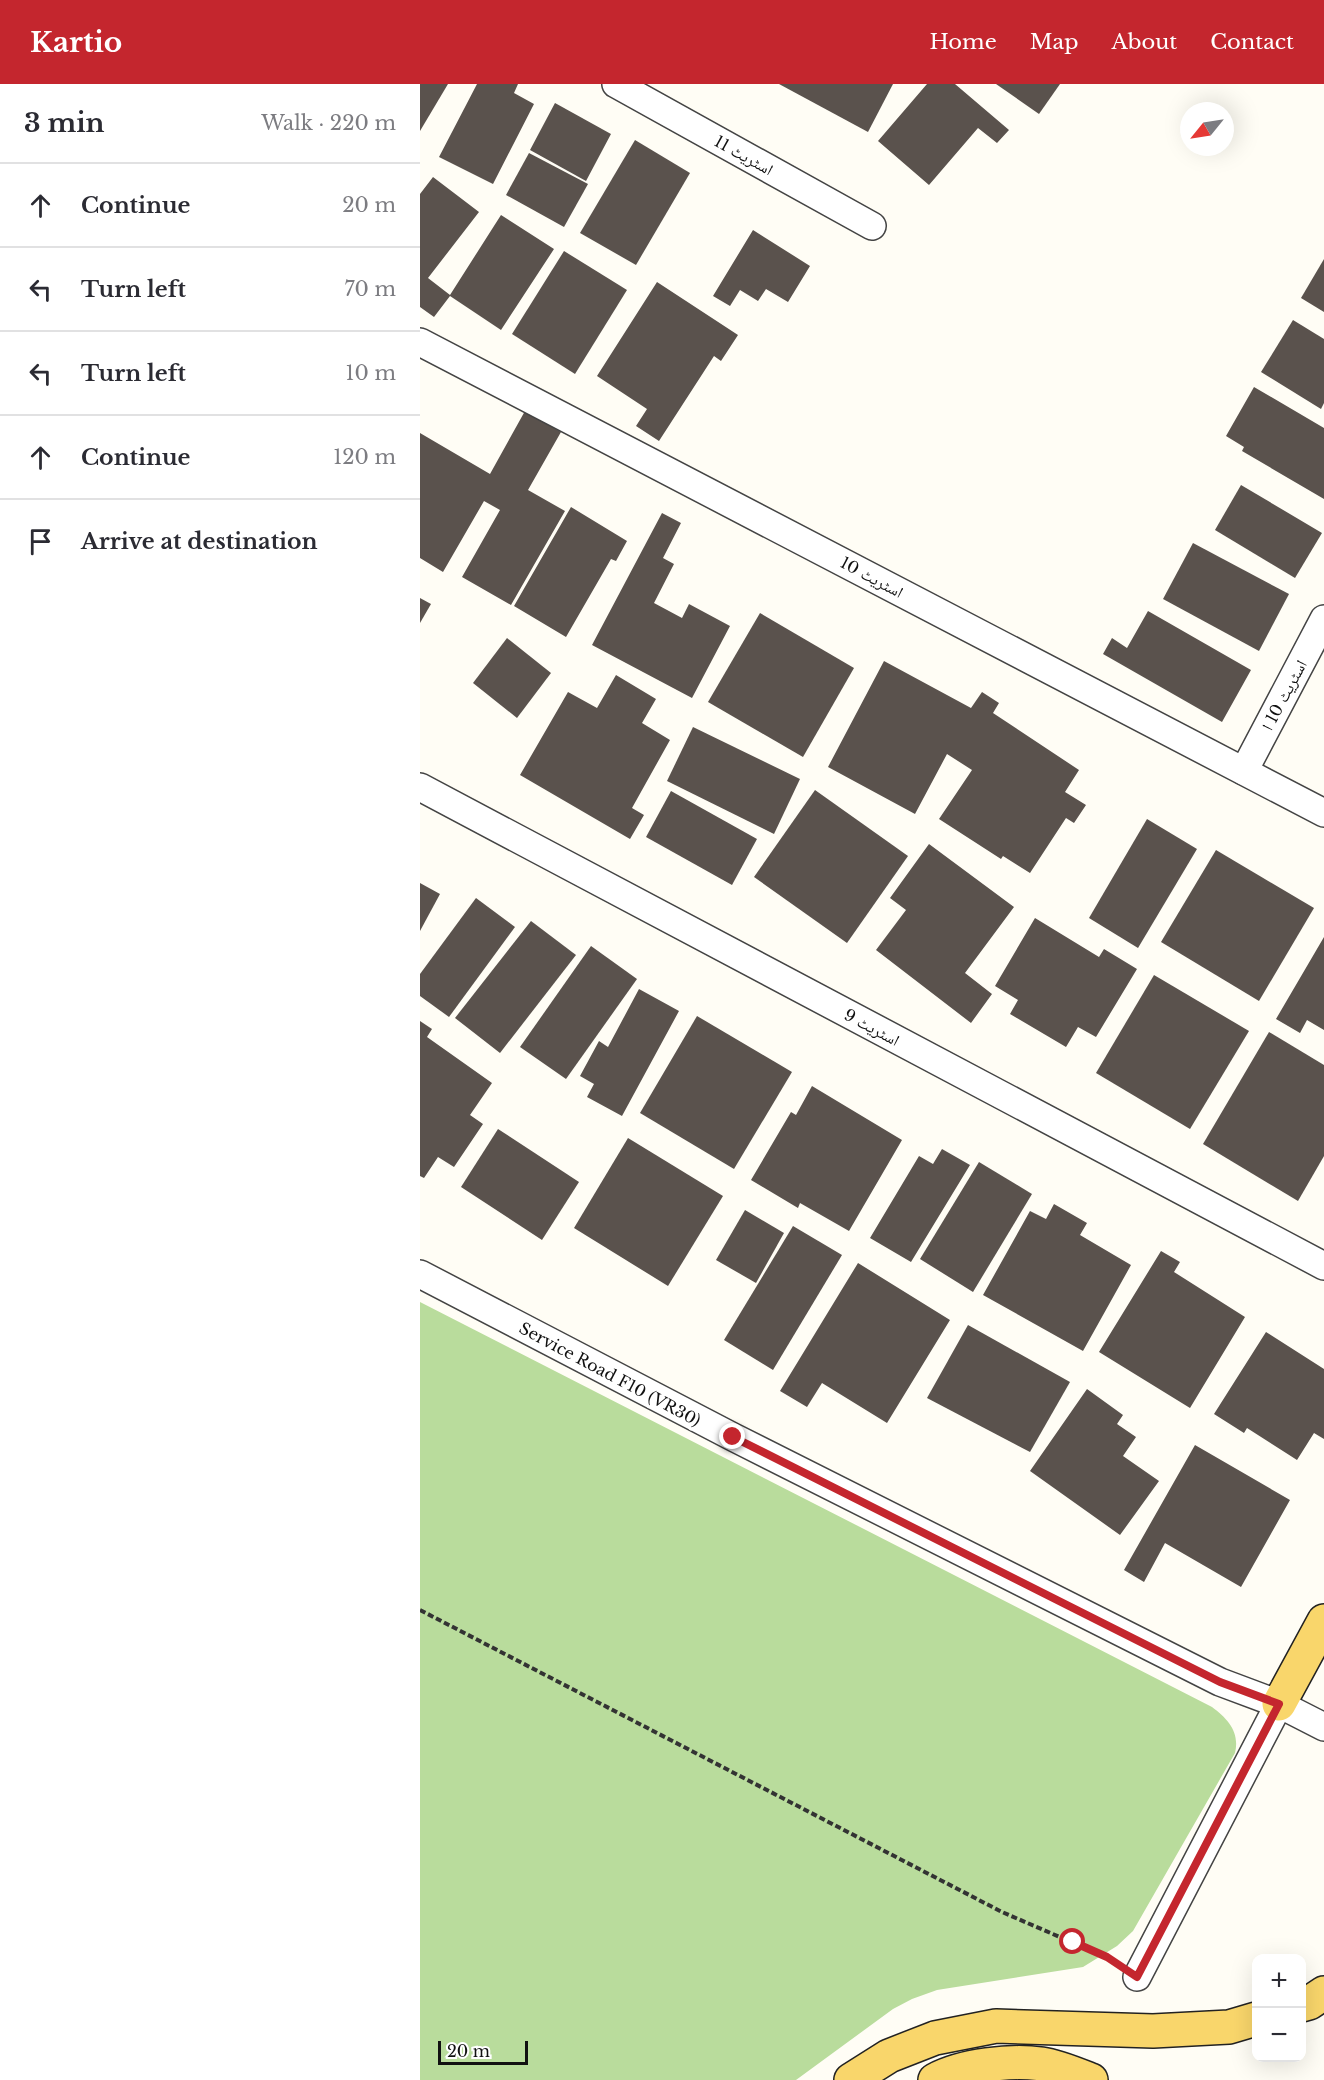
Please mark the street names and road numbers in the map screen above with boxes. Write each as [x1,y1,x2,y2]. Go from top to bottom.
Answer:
street label: اسٹریٹ 11 [711,131,777,179]
street label: اسٹریٹ 10 [837,552,907,602]
street label: اسٹریٹ 10 ا [1257,656,1311,734]
street label: اسٹریٹ 9 [841,1004,903,1050]
street label: Service Road F10 (VR30) [516,1318,704,1430]

